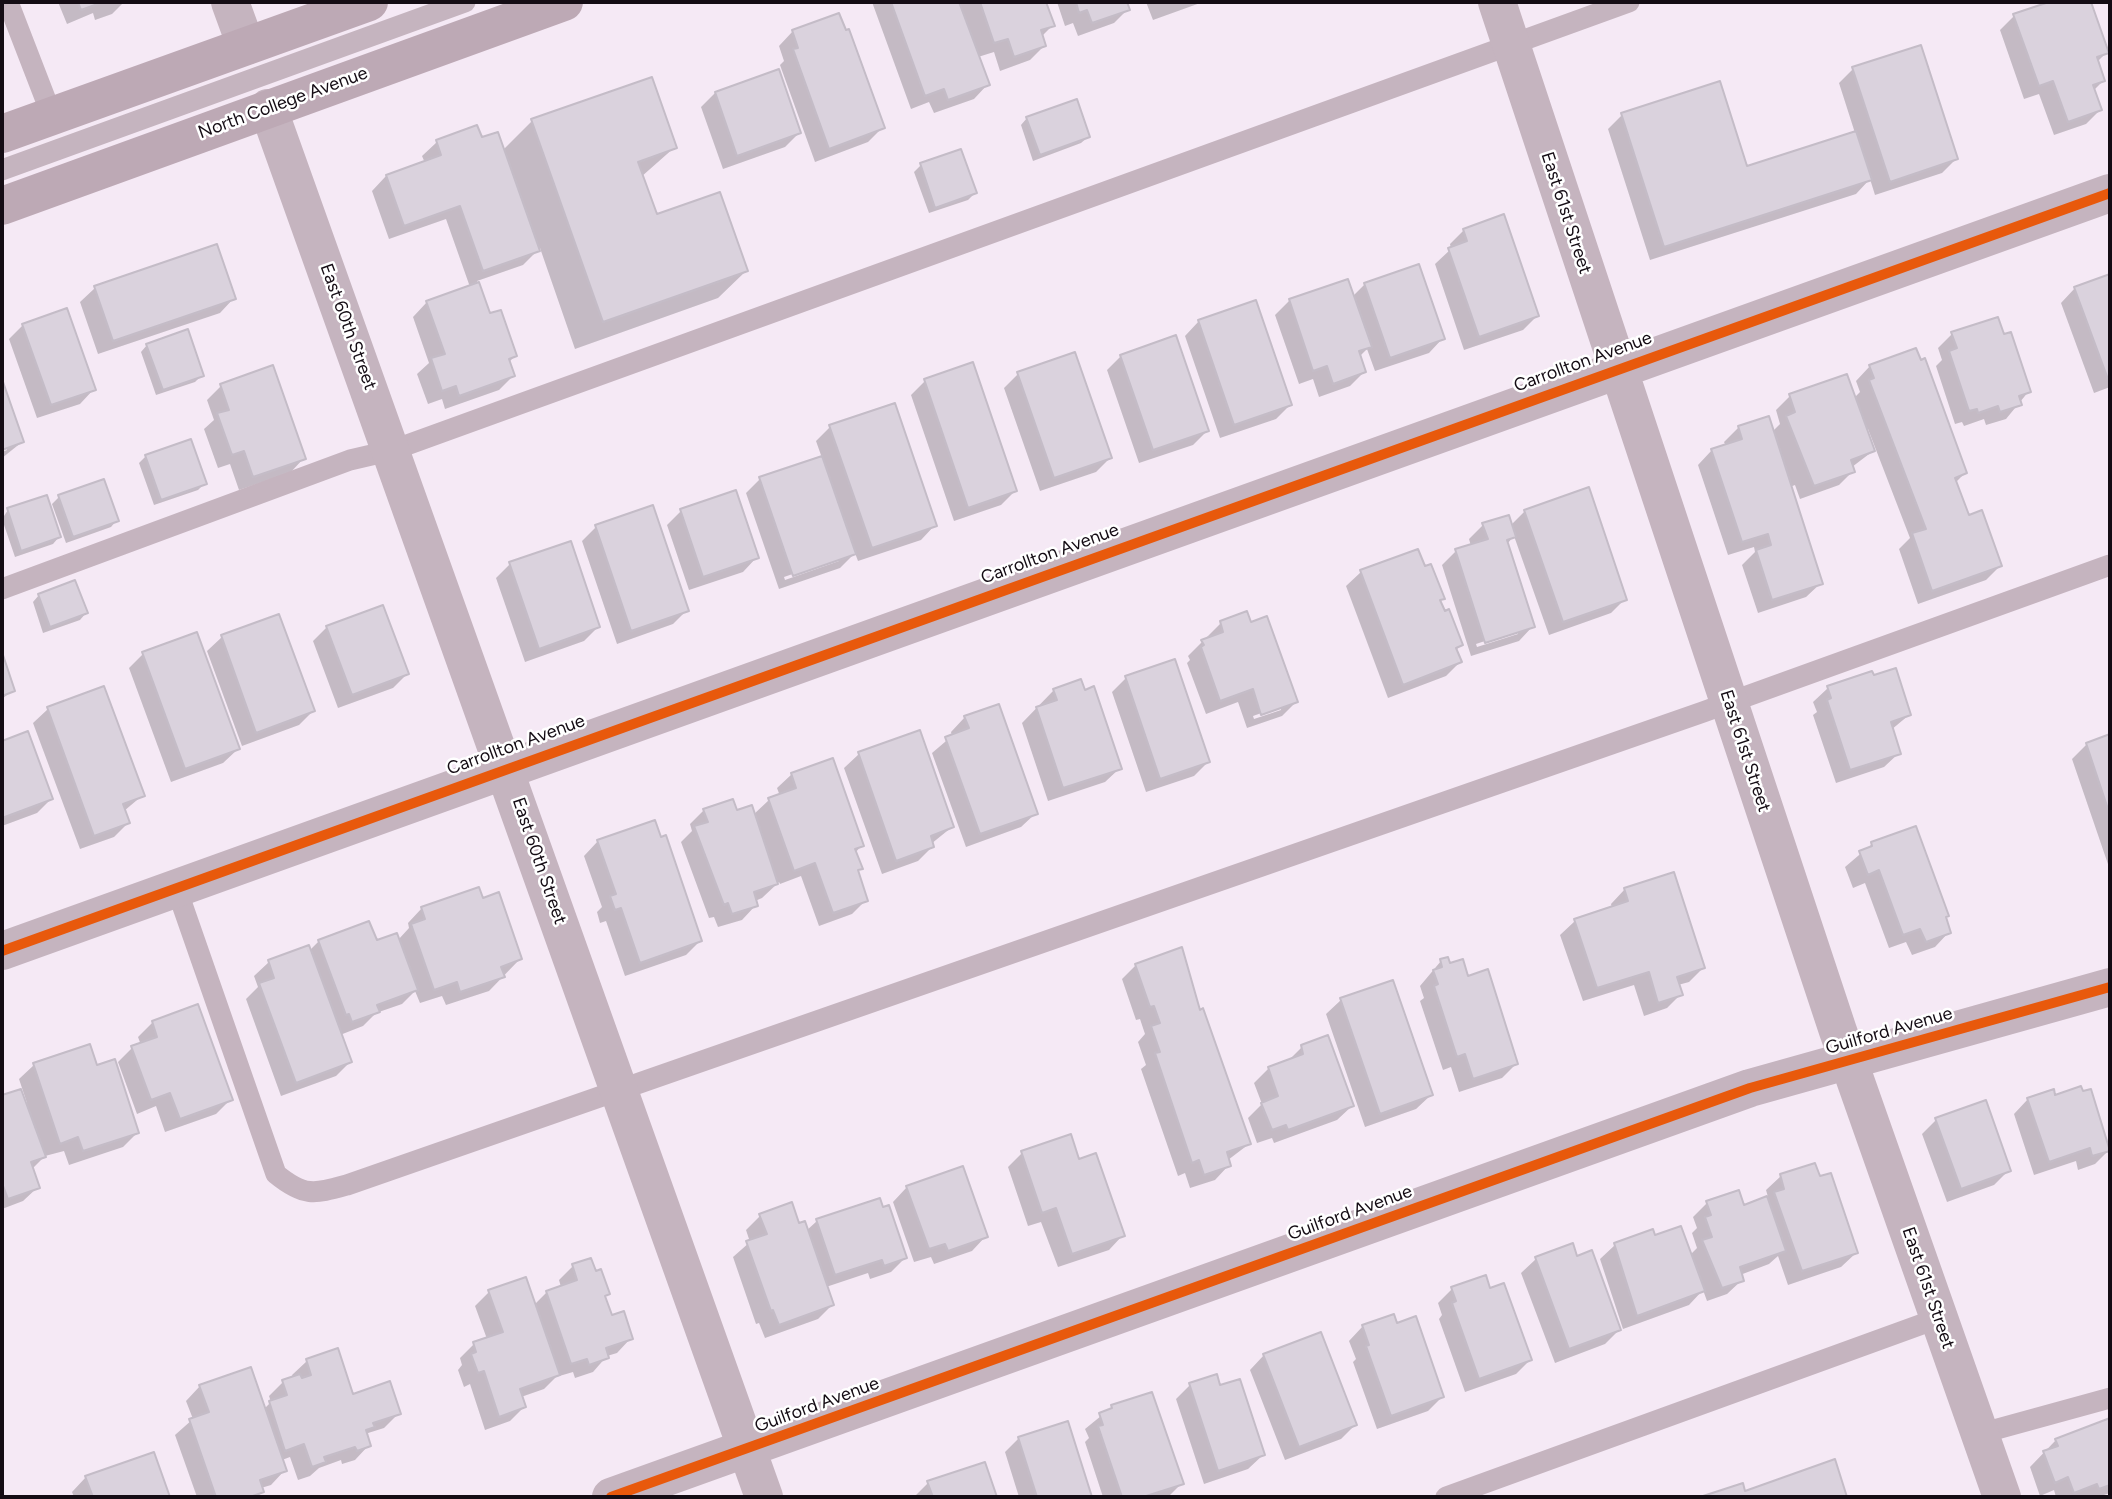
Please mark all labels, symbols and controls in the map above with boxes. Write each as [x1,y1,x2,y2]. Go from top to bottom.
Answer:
street label: North College Avenue [195,62,371,144]
street label: East 61st Street [1536,149,1596,277]
street label: East 60th Street [315,261,381,393]
street label: Carrollton Avenue [1511,327,1655,397]
street label: Carrollton Avenue [978,519,1122,589]
street label: East 61st Street [1715,687,1775,815]
street label: Carrollton Avenue [444,710,588,780]
street label: East 60th Street [507,795,571,927]
street label: Guilford Avenue [1823,1003,1955,1059]
street label: Guilford Avenue [1285,1180,1415,1246]
street label: East 61st Street [1897,1224,1959,1352]
street label: Guilford Avenue [752,1372,882,1438]

